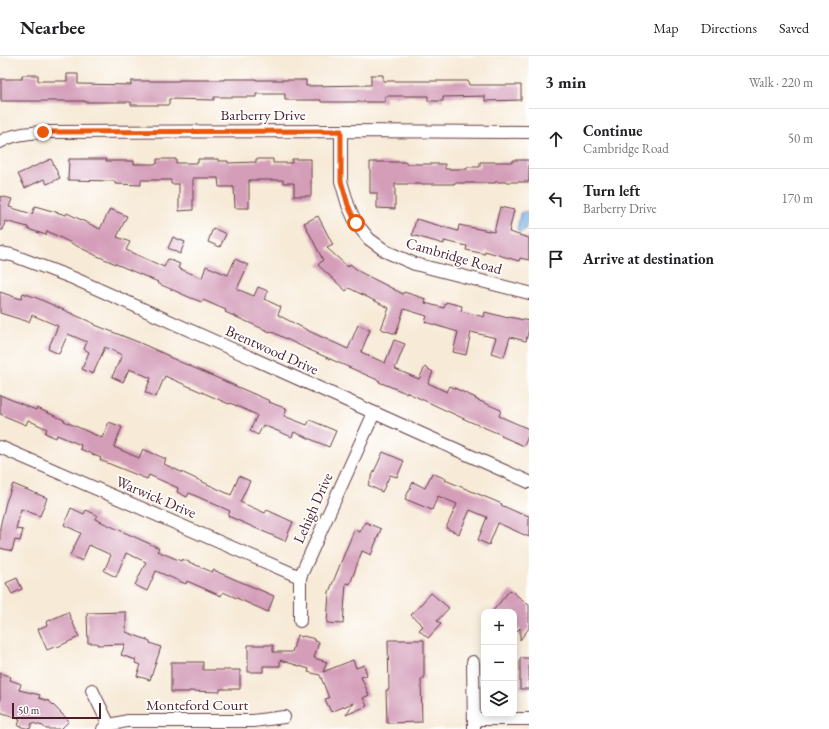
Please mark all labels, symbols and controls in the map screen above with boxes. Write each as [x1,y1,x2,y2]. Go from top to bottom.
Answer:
text: Nearbee [20,15,85,40]
text: Map [653,19,679,37]
text: Directions [701,19,757,37]
text: Saved [779,19,809,37]
text: 3 min [545,71,586,93]
text: Walk · 220 m [749,74,813,91]
street label: Barberry Drive [220,105,306,124]
text: Continue [583,121,643,140]
route end [34,123,52,141]
icon: ahead [545,128,567,150]
text: 50 m [788,130,813,147]
text: Cambridge Road [583,140,669,157]
text: Turn left [583,181,640,200]
icon: left [545,188,567,210]
text: 170 m [782,190,813,207]
text: Barberry Drive [583,200,657,217]
route start [347,214,365,232]
street label: Cambridge Road [404,233,505,278]
icon: arrive [545,248,567,270]
text: Arrive at destination [583,249,714,268]
street label: Brentwood Drive [223,321,322,379]
street label: Lehigh Drive [289,469,337,546]
street label: Warwick Drive [113,471,199,522]
map controls [481,609,517,717]
button: + [481,609,517,645]
button: − [481,645,517,681]
button: layers [481,681,517,717]
street label: Monteford Court [146,695,248,714]
scale bar [12,701,101,720]
text: 50 m [18,703,39,717]

